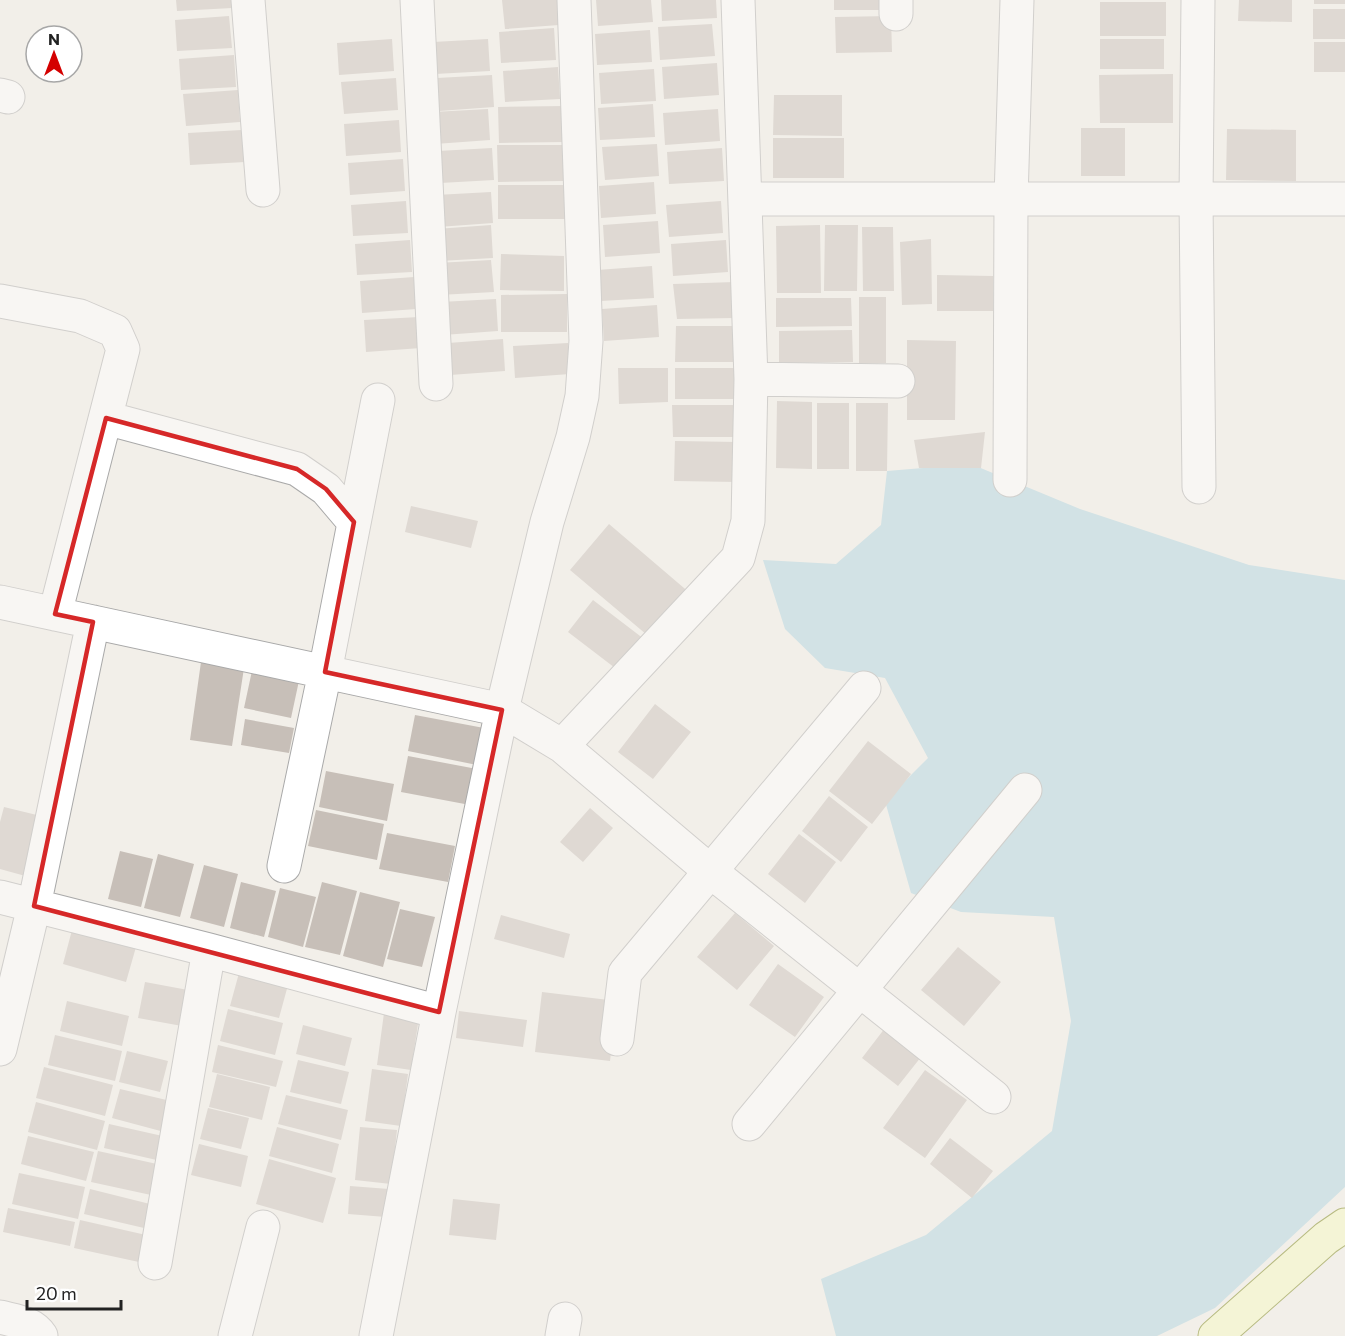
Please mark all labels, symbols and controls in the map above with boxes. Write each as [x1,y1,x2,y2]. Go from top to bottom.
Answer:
north arrow [24,24,84,84]
text: N [48,29,60,48]
scale bar [27,1273,122,1311]
text: 20 m [36,1282,77,1304]

